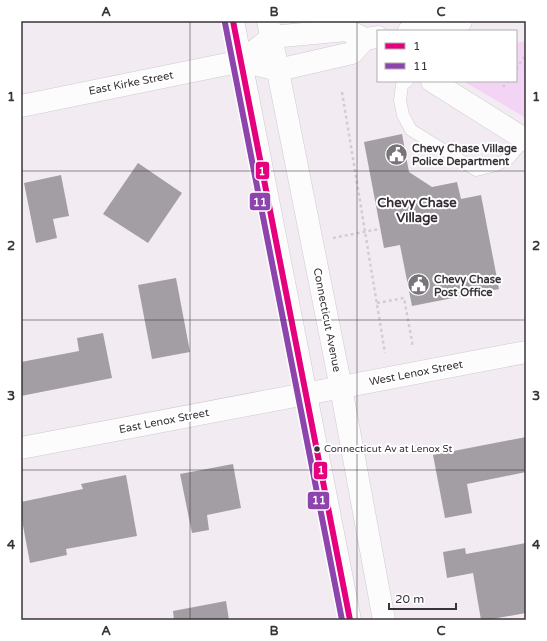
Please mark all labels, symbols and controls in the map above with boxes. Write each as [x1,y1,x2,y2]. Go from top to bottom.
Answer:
text: A [101,4,111,20]
text: B [269,4,279,20]
text: C [436,4,446,20]
legend [377,30,517,82]
text: 1 [413,39,421,53]
text: 11 [413,59,428,73]
street label: East Kirke Street [87,68,175,98]
text: 1 [7,89,15,105]
text: 1 [532,89,540,105]
public building icon: Chevy Chase Village Police Department [383,141,409,167]
place label: Chevy Chase Village Police Department [412,142,518,169]
line badge: 1 [255,161,270,180]
text: 1 [259,165,266,178]
line badge: 11 [249,192,271,211]
district label: Chevy Chase Village [377,195,457,226]
text: 11 [253,196,267,209]
text: 2 [7,238,15,254]
text: 2 [532,238,540,254]
street label: Connecticut Avenue [311,267,343,373]
public building icon: Chevy Chase Post Office [406,272,432,298]
place label: Chevy Chase Post Office [434,273,502,299]
street label: West Lenox Street [368,358,464,388]
text: 3 [7,388,15,404]
text: 3 [532,388,540,404]
street label: East Lenox Street [118,406,210,436]
place label: Connecticut Av at Lenox St [324,443,453,455]
marker: Connecticut Av at Lenox St [312,444,322,454]
line badge: 1 [313,461,328,480]
text: 1 [318,464,325,477]
line badge: 11 [307,491,330,510]
text: 11 [312,494,326,507]
text: 4 [7,537,16,553]
text: 4 [532,537,541,553]
scale bar [389,585,456,611]
text: 20 m [395,592,424,606]
text: A [101,623,111,639]
text: B [269,623,279,639]
text: C [436,623,446,639]

